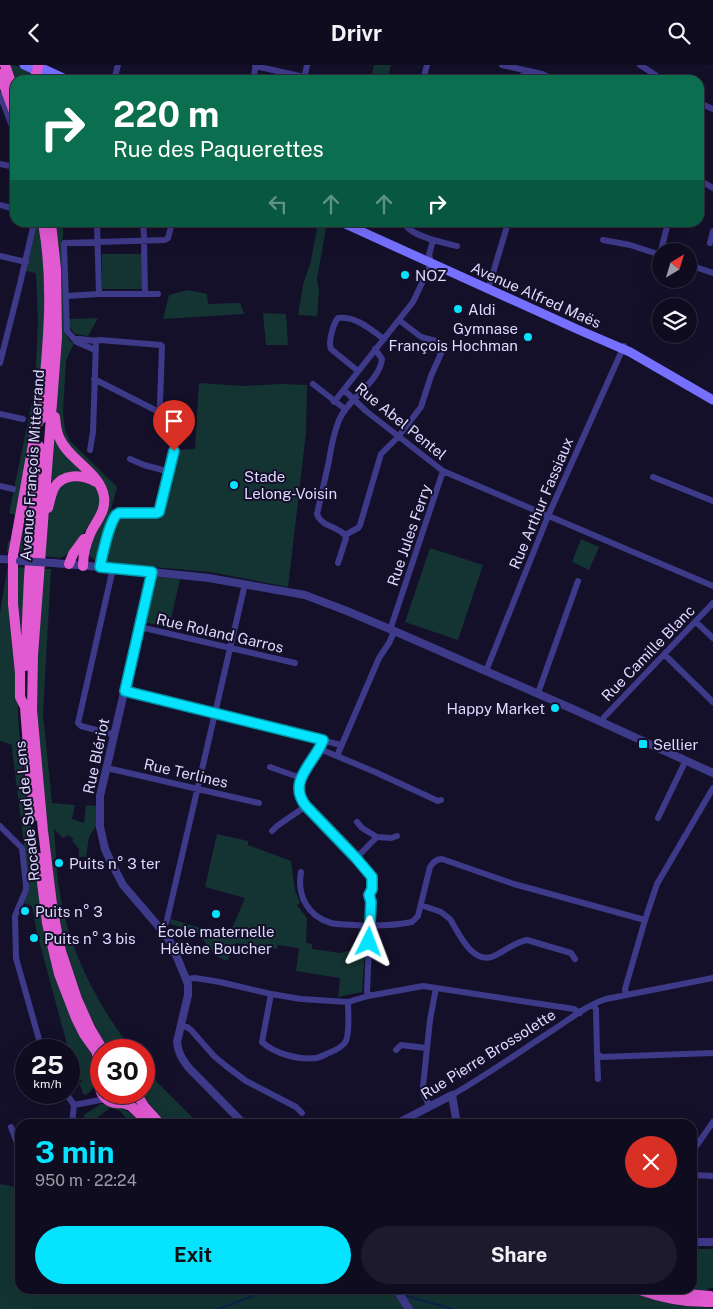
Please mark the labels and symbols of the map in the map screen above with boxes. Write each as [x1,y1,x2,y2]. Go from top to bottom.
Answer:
north arrow [652,243,698,287]
street label: Avenue Alfred Maës [468,259,604,331]
place label: NOZ [415,267,447,284]
marker: NOZ [399,269,411,281]
place label: Aldi [468,301,496,318]
marker: Aldi [452,303,464,315]
place label: Gymnase François Hochman [389,320,518,354]
marker: Gymnase François Hochman [522,331,534,343]
street label: Avenue François Mitterrand [17,369,47,561]
street label: Rue Abel Pentel [352,379,450,463]
pin [153,400,195,451]
street label: Rue Arthur Fassiaux [506,435,576,571]
place label: Stade Lelong-Voisin [244,468,337,502]
marker: Stade Lelong-Voisin [228,479,240,491]
street label: Rue Jules Ferry [384,482,434,588]
street label: Rue Camille Blanc [598,602,698,704]
street label: Rue Roland Garros [155,610,285,656]
place label: Happy Market [446,700,545,717]
marker: Happy Market [549,702,561,714]
street label: Rue Blériot [80,716,112,795]
place label: Sellier [653,736,699,753]
marker: Sellier [637,738,649,750]
street label: Rocade Sud de Lens [11,740,43,882]
street label: Rue Terlines [142,755,230,791]
place label: Puits n° 3 ter [69,855,160,872]
marker: Puits n° 3 ter [53,857,65,869]
place label: Puits n° 3 [35,903,103,920]
marker: Puits n° 3 [19,905,31,917]
marker: École maternelle Hélène Boucher [210,908,222,920]
position arrow [342,915,394,967]
place label: École maternelle Hélène Boucher [157,923,275,957]
place label: Puits n° 3 bis [44,930,136,947]
marker: Puits n° 3 bis [28,932,40,944]
street label: Rue Pierre Brossolette [418,1006,558,1102]
speed limit sign: 30 [90,1039,155,1104]

